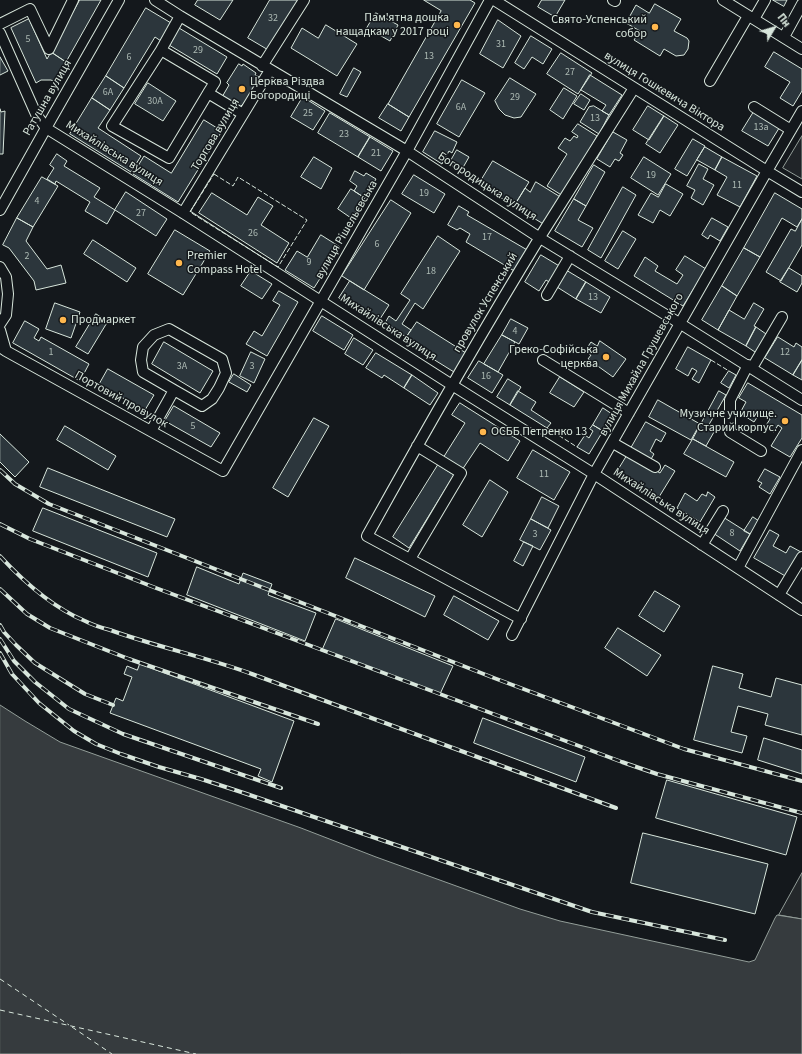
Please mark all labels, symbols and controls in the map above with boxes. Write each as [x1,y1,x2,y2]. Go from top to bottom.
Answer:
north arrow [754,8,794,48]
text: Пн [774,10,794,30]
place label: Пам'ятна дошка нащадкам у 2017 році [336,11,449,39]
house number: 32 [268,13,278,25]
place label: Свято-Успенський собор [551,13,647,41]
marker: Пам'ятна дошка нащадкам у 2017 році [452,20,462,30]
marker: Свято-Успенський собор [650,22,660,32]
house number: 5 [26,34,30,46]
house number: 31 [496,39,506,51]
house number: 29 [193,45,203,57]
street label: вулиця Гошкевича Віктора [601,49,727,135]
house number: 13 [424,51,434,63]
house number: 6 [127,52,131,64]
street label: Ратушна вулиця [20,58,76,138]
house number: 27 [565,67,575,79]
place label: Церква Різдва Богородиці [250,75,325,103]
marker: Церква Різдва Богородиці [237,84,247,94]
house number: 6А [103,87,113,99]
house number: 29 [510,92,520,104]
house number: 30А [147,96,163,108]
street label: Торгова вулиця [189,96,243,174]
house number: 6А [456,102,466,114]
house number: 25 [303,108,313,120]
house number: 13 [590,113,600,125]
street label: Михайлівська вулиця [63,118,165,190]
house number: 13а [754,122,768,134]
house number: 23 [339,129,349,141]
house number: 21 [371,148,381,160]
street label: Богородицька вулиця [435,150,539,224]
house number: 19 [646,170,656,182]
street label: вулиця Рішельєвська [313,178,381,282]
house number: 11 [732,180,742,192]
house number: 19 [419,188,429,200]
house number: 4 [35,196,39,208]
house number: 27 [136,208,146,220]
house number: 26 [248,228,258,240]
house number: 17 [482,232,492,244]
house number: 6 [375,239,379,251]
place label: Premier Compass Hotel [187,249,262,277]
street label: провулок Успенський [450,250,522,356]
house number: 2 [25,251,29,263]
house number: 9 [307,257,311,269]
marker: Premier Compass Hotel [174,258,184,268]
house number: 18 [426,266,436,278]
street label: Михайлівська вулиця [337,291,439,365]
street label: вулиця Михайла Грушевського [597,291,687,439]
house number: 13 [588,292,598,304]
place label: Продмаркет [71,313,136,327]
marker: Продмаркет [58,315,68,325]
house number: 4 [513,326,517,338]
place label: Греко-Софійська церква [509,343,598,371]
house number: 1 [49,347,53,359]
house number: 12 [780,347,790,359]
marker: Греко-Софійська церква [601,352,611,362]
house number: 3А [177,361,187,373]
house number: 3 [250,361,254,373]
street label: Портовий провулок [72,368,170,432]
house number: 16 [481,371,491,383]
place label: Музичне училище. Старий корпус. [680,407,777,435]
marker: Музичне училище. Старий корпус. [780,416,790,426]
house number: 5 [191,421,195,433]
place label: ОСББ Петренко 13 [491,425,587,439]
marker: ОСББ Петренко 13 [478,427,488,437]
street label: Михайлівська вулиця [610,465,712,539]
house number: 11 [539,469,549,481]
house number: 8 [730,528,734,540]
house number: 3 [533,529,537,541]

